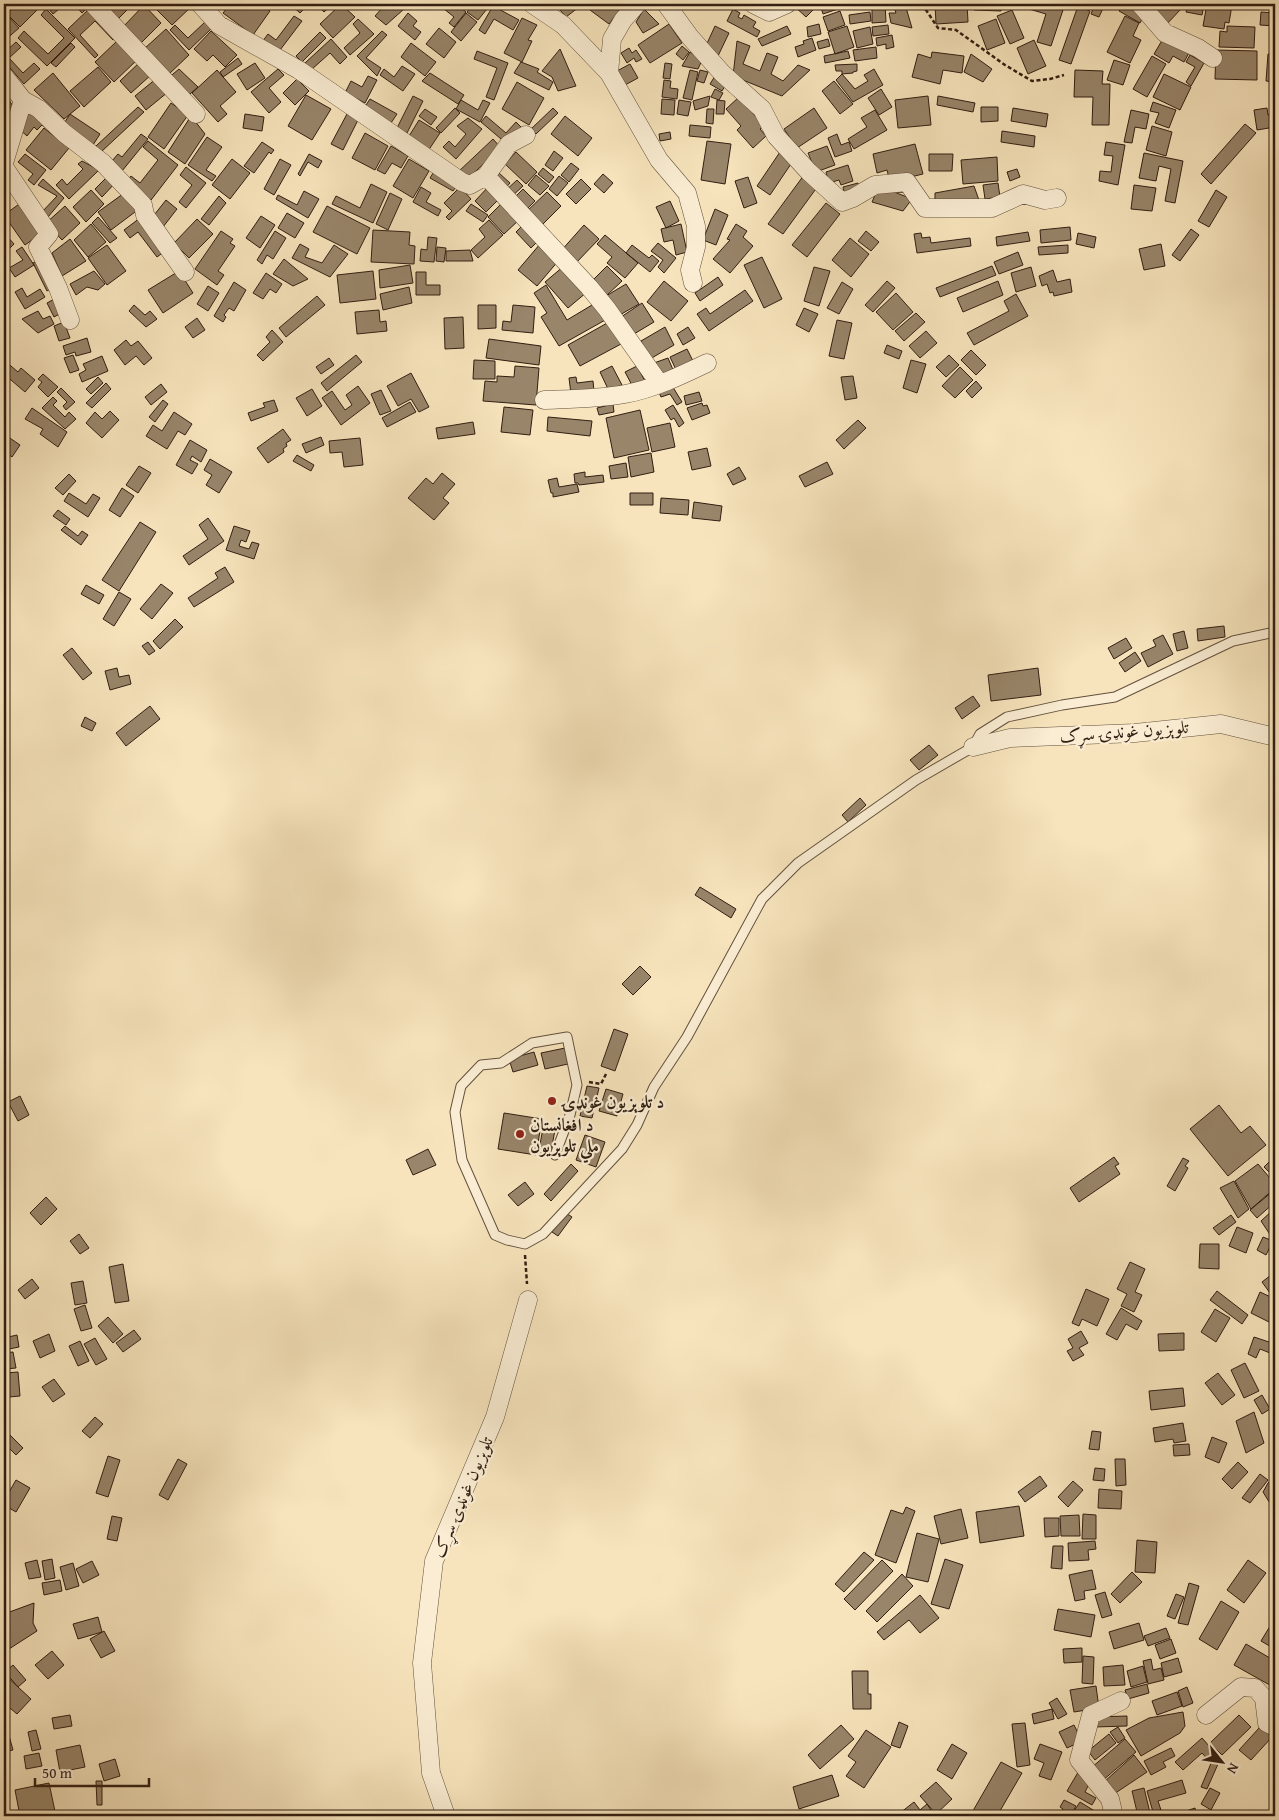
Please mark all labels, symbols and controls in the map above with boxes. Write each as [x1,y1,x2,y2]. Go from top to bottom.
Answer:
street label: تلوېزيون غونډۍ سړک [1059,713,1190,750]
place label: د تلوېزیون غونډۍ [561,1088,664,1115]
marker: د تلوېزیون غونډۍ [546,1095,558,1107]
place label: د افغانستان ملي تلوېزیون [530,1111,599,1164]
marker: د افغانستان ملي تلوېزیون [514,1128,526,1140]
street label: تلوېزيون غونډۍ سړک [424,1432,501,1562]
north arrow [1196,1738,1246,1788]
scale bar [35,1755,149,1787]
text: N [1222,1759,1244,1778]
text: 50 m [42,1762,73,1783]

